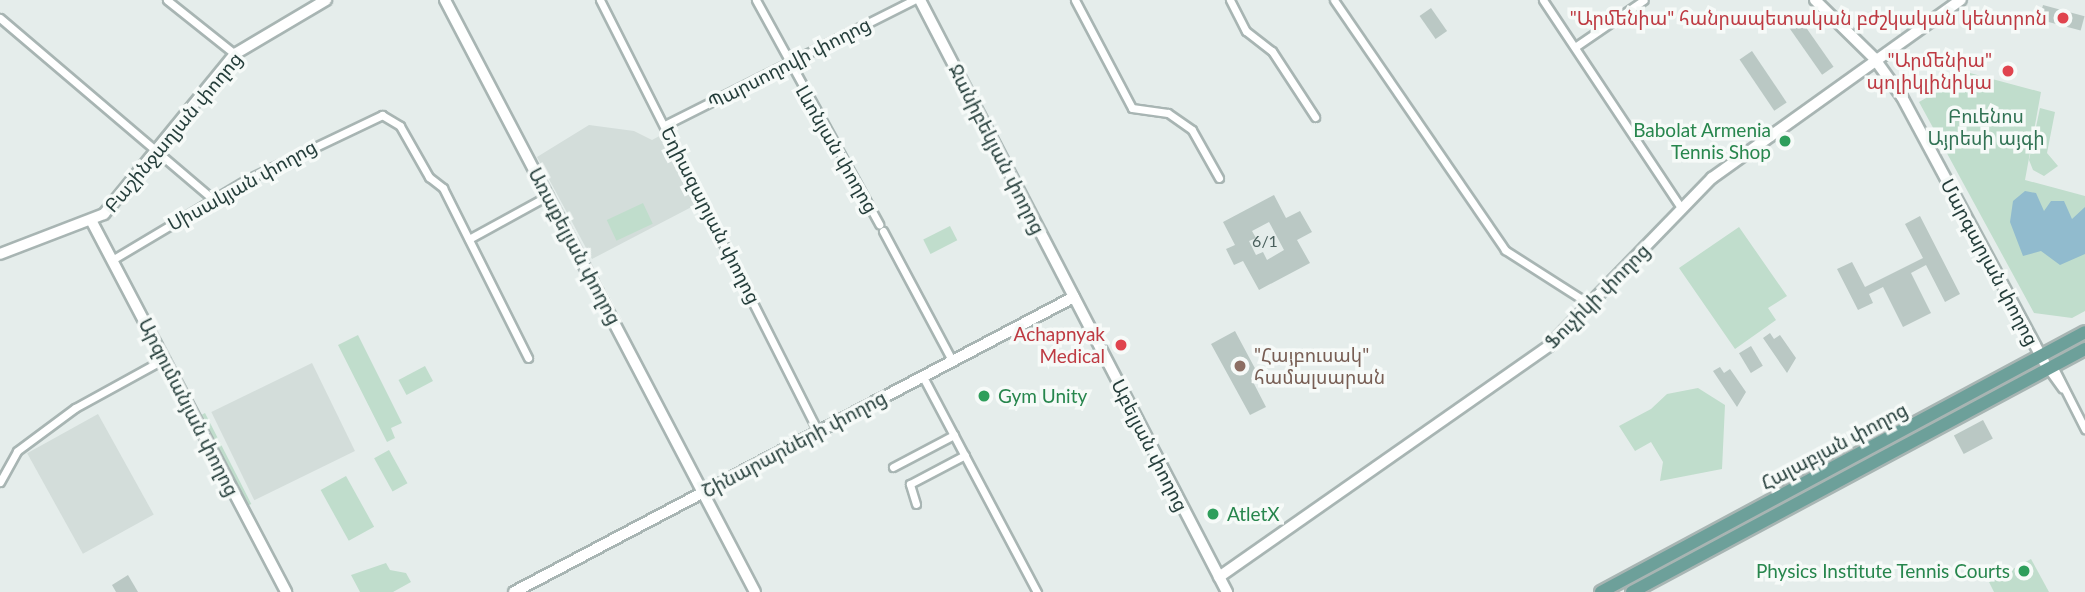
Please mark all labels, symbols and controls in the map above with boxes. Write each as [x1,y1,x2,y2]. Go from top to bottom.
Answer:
place label: "Արմենիա" հանրապետական բժշկական կենտրոն [1570,7,2047,29]
marker: "Արմենիա" հանրապետական բժշկական կենտրոն [2053,8,2073,28]
street label: Պարսողովի փողոց [704,12,874,114]
street label: Բաշինջաղյան փողոց [99,47,247,217]
place label: "Արմենիա" պոլիկլինիկա [1867,49,1992,93]
street label: Ջանիբեկյան փողոց [944,60,1050,238]
marker: "Արմենիա" պոլիկլինիկա [1998,61,2018,81]
street label: Լևոնյան փողոց [791,81,883,217]
park label: Բուենոս Այրեսի այգի [1927,105,2045,149]
place label: Babolat Armenia Tennis Shop [1633,119,1771,163]
street label: Եղիազարյան փողոց [656,123,766,307]
marker: Babolat Armenia Tennis Shop [1777,133,1793,149]
street label: Սիսակյան փողոց [164,135,320,235]
street label: Առաքելյան փողոց [524,164,626,328]
street label: Մարգարյան փողոց [1936,175,2044,349]
house number: 6/1 [1252,231,1278,251]
street label: Ֆուչիկի փողոց [1540,239,1654,353]
street label: Արզումանյան փողոց [134,314,244,500]
place label: Achapnyak Medical [1014,323,1105,367]
marker: Achapnyak Medical [1111,335,1131,355]
place label: "Հայբուսակ" համալսարան [1254,344,1385,388]
marker: "Հայբուսակ" համալսարան [1232,358,1248,374]
street label: Աբելյան փողոց [1107,375,1193,515]
place label: Gym Unity [998,385,1087,407]
street label: Շինարարների փողոց [698,386,890,502]
marker: Gym Unity [976,388,992,404]
street label: Հալաբյան փողոց [1757,398,1911,494]
place label: AtletX [1227,503,1280,525]
marker: AtletX [1205,506,1221,522]
place label: Physics Institute Tennis Courts [1755,560,2010,582]
marker: Physics Institute Tennis Courts [2016,563,2032,579]

